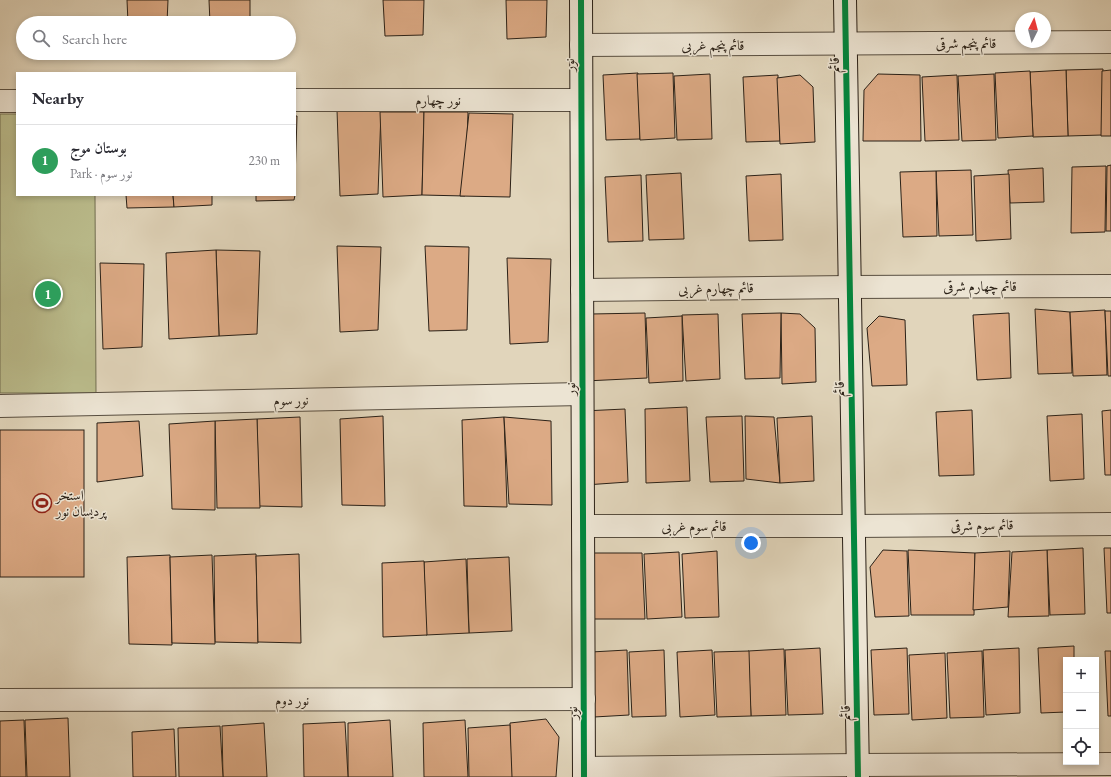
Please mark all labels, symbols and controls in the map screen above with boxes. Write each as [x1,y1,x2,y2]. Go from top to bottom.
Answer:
north arrow [1015,12,1051,48]
search box [16,16,296,60]
icon: search [30,27,52,49]
text: Search here [62,29,127,48]
street label: قائم پنجم شرقی [936,34,996,57]
street label: قائم پنجم غربی [682,36,744,59]
street label: قائم [825,57,847,73]
street label: نور [560,58,578,74]
text: Nearby [32,87,84,109]
street label: نور چهارم [415,91,461,113]
text: بوستان موج [70,138,127,157]
text: 1 [42,152,48,169]
text: 230 m [249,152,280,169]
text: Park · نور سوم [70,165,132,182]
street label: قائم چهارم شرقی [943,277,1017,299]
street label: قائم چهارم غربی [678,278,754,302]
pin: 1 [35,279,61,309]
street label: قائم [830,381,852,397]
street label: نور [561,382,579,398]
street label: نور سوم [273,391,309,413]
place label: استخر پردیسان نور [54,486,108,520]
sports icon: استخر پردیسان نور [31,492,53,514]
street label: قائم سوم شرقی [950,515,1014,539]
street label: قائم سوم غربی [661,517,727,539]
your location [741,533,761,553]
map controls [1063,657,1099,765]
button: + [1063,657,1099,693]
street label: نور دوم [275,691,309,713]
button: − [1063,693,1099,729]
street label: قائم [836,705,858,721]
street label: نور [563,706,581,722]
button: locate [1063,729,1099,765]

